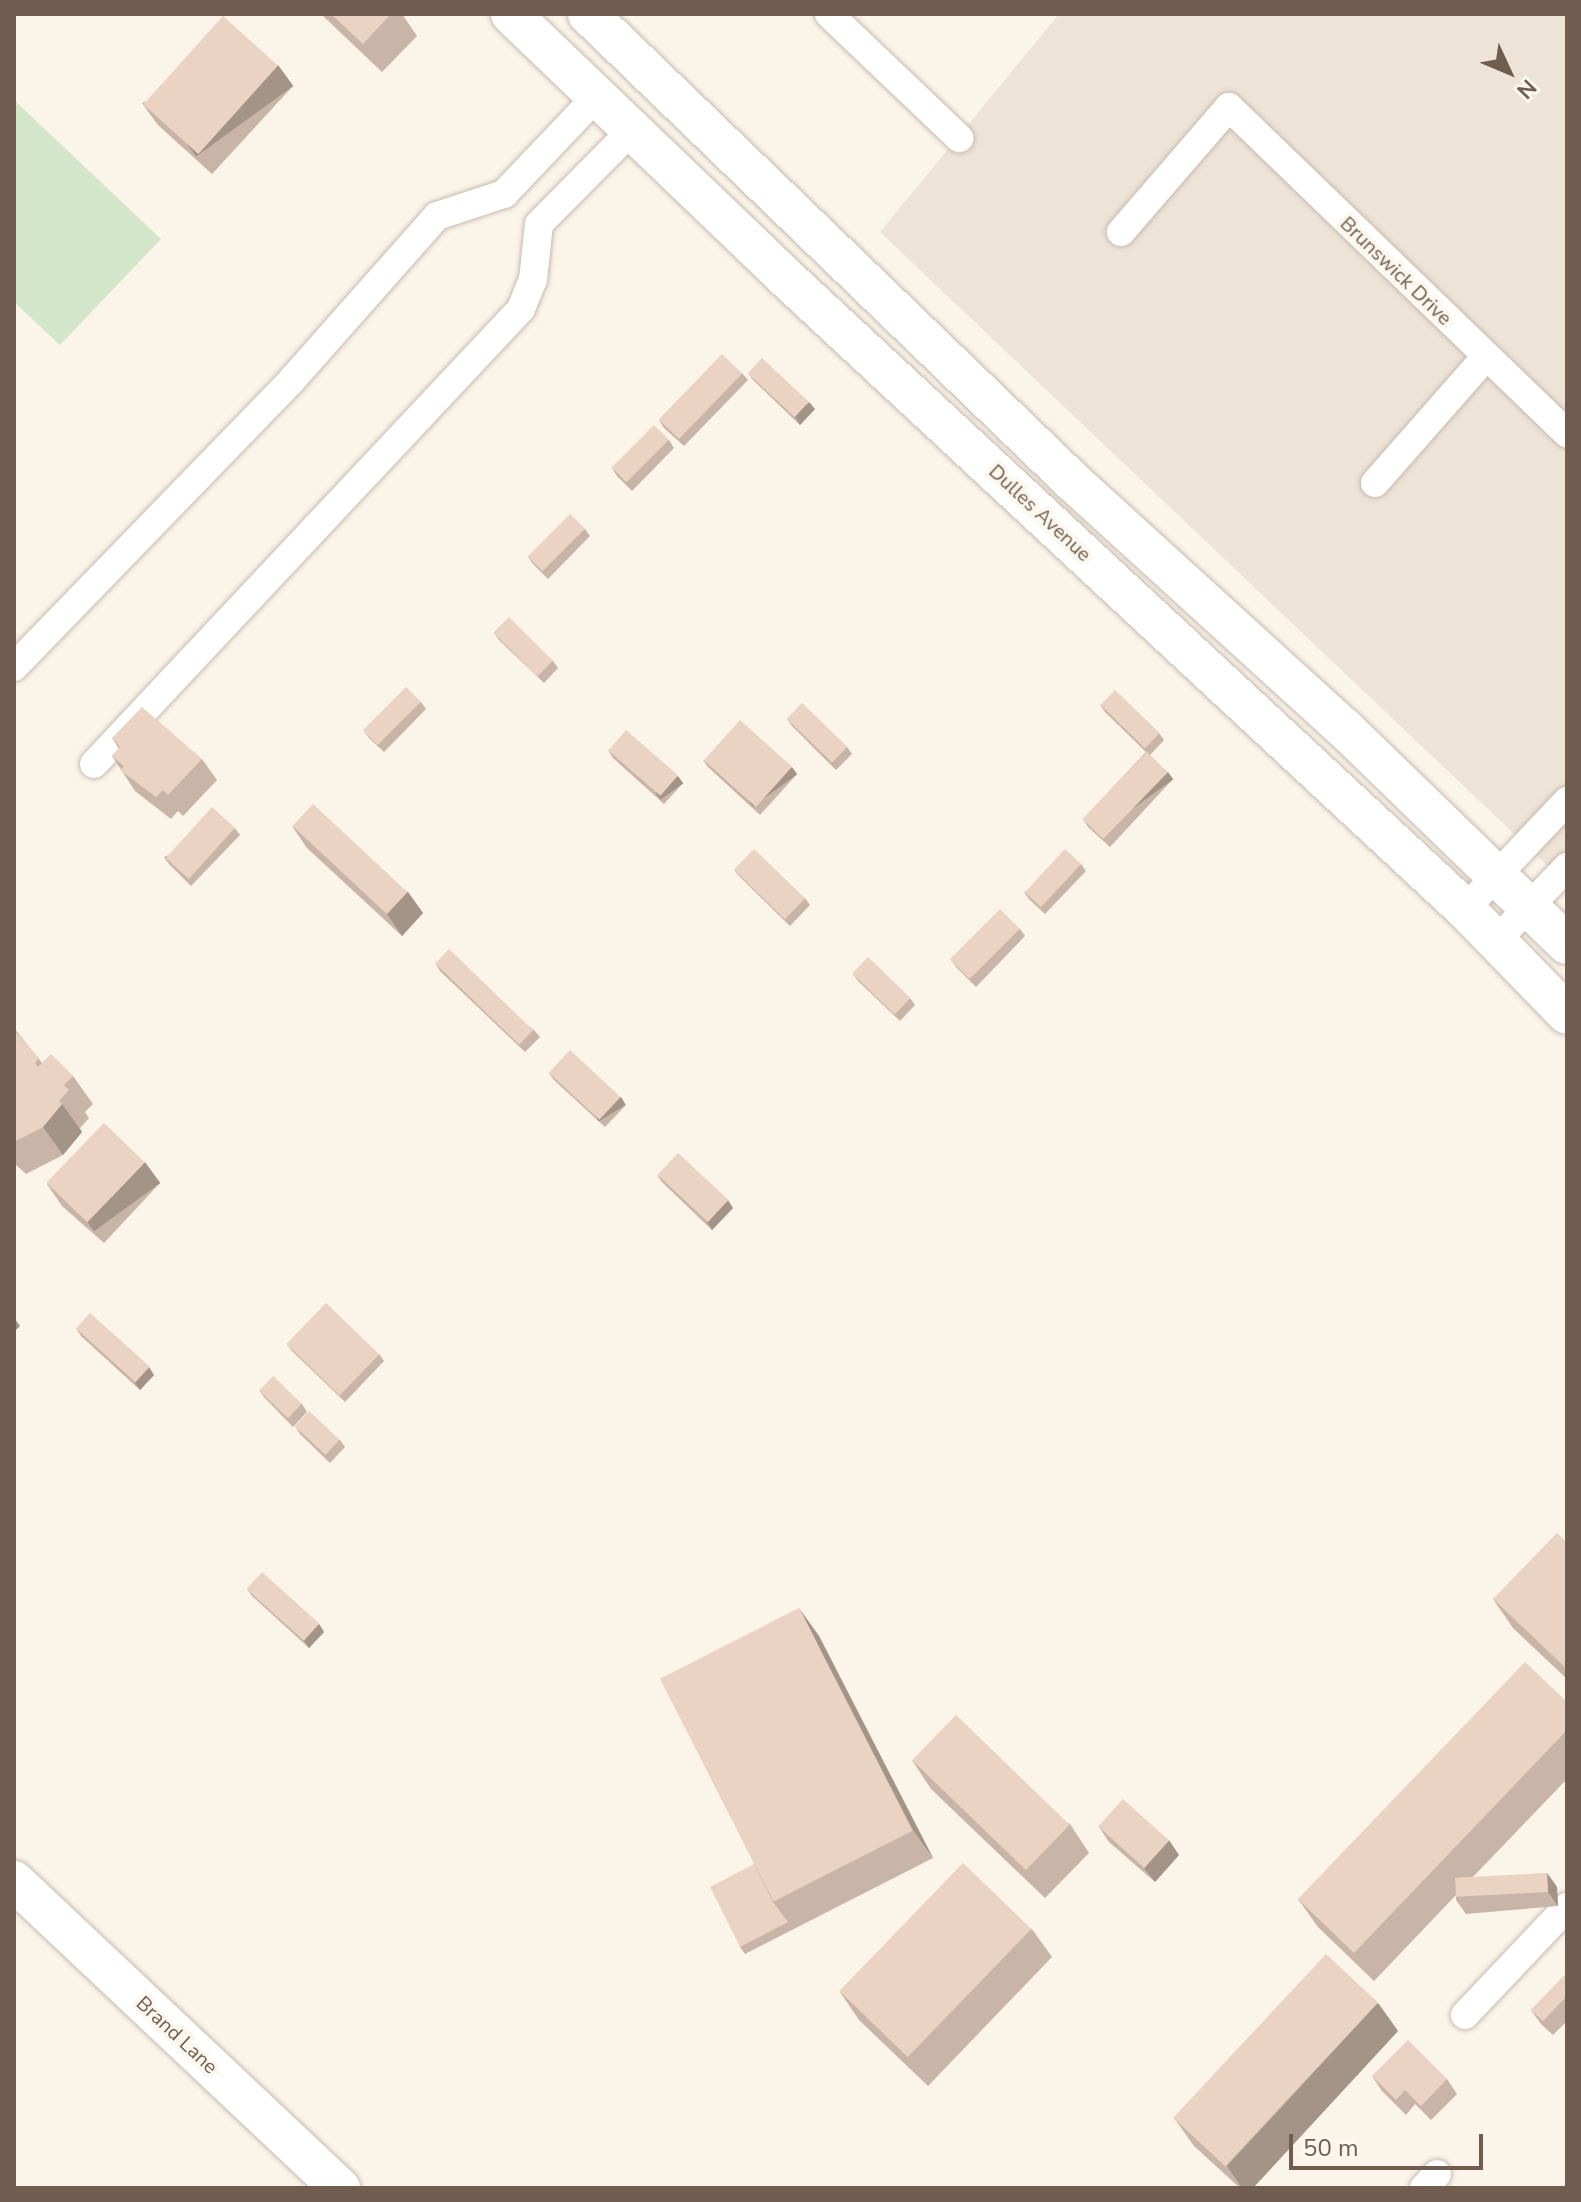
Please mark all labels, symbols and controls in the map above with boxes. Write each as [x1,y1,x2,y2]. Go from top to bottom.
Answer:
north arrow [1469,32,1549,112]
text: N [1510,72,1543,105]
street label: Brunswick Drive [1335,212,1457,330]
street label: Dulles Avenue [984,459,1096,567]
street label: Brand Lane [131,1991,223,2079]
scale bar [1293,2118,1487,2168]
text: 50 m [1303,2132,1359,2164]

